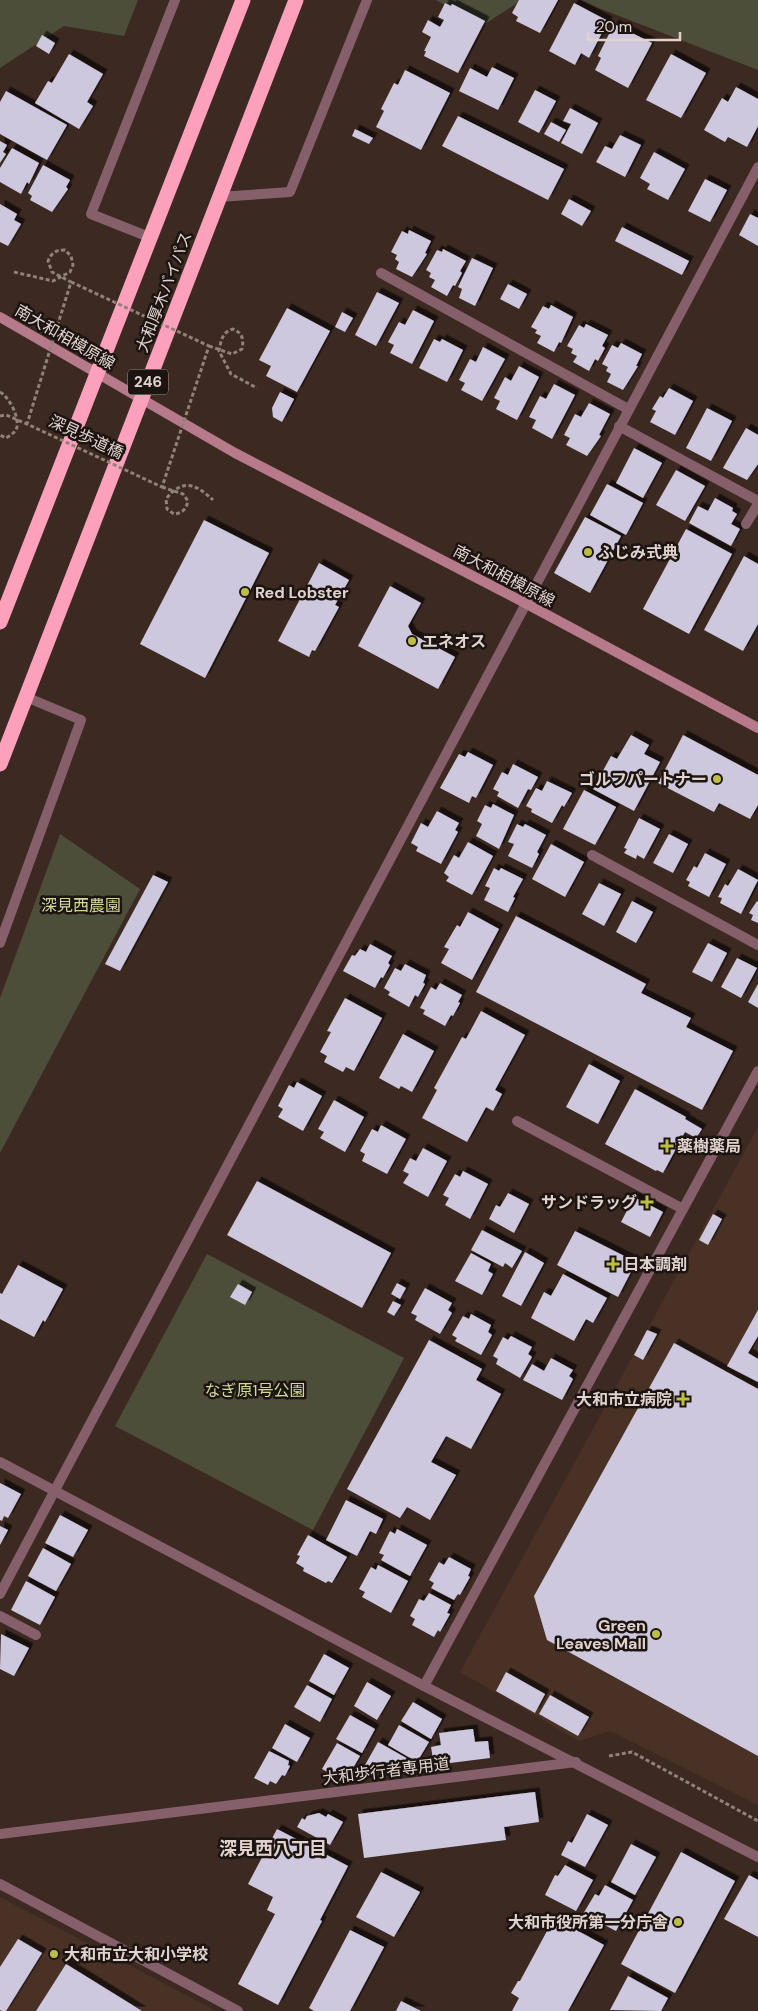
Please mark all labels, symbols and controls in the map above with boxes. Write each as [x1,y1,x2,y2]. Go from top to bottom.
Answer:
scale bar [588,10,680,42]
text: 20 m [596,17,632,37]
street label: 大和厚木バイパス [131,229,197,355]
street label: 南大和相模原線 [11,300,119,374]
road number: 246 [128,370,168,394]
street label: 深見歩道橋 [45,411,127,463]
street label: 南大和相模原線 [450,540,558,612]
place label: ふじみ式典 [598,542,678,563]
marker: ふじみ式典 [582,546,594,558]
place label: Red Lobster [255,582,349,603]
marker: Red Lobster [239,586,251,598]
place label: エネオス [422,631,486,652]
marker: エネオス [406,635,418,647]
place label: ゴルフパートナー [579,769,707,790]
marker: ゴルフパートナー [711,773,723,785]
park label: 深見西農園 [41,895,121,916]
place label: 薬樹薬局 [677,1136,741,1157]
marker: 薬樹薬局 [661,1140,673,1152]
place label: サンドラッグ [541,1192,637,1213]
marker: サンドラッグ [641,1196,653,1208]
place label: 日本調剤 [623,1254,687,1275]
marker: 日本調剤 [607,1258,619,1270]
park label: なぎ原1号公園 [205,1380,306,1401]
place label: 大和市立病院 [576,1389,672,1410]
marker: 大和市立病院 [676,1392,690,1406]
place label: Green Leaves Mall [556,1615,646,1654]
marker: Green Leaves Mall [650,1628,662,1640]
street label: 大和歩行者専用道 [321,1753,451,1789]
district label: 深見西八丁目 [219,1837,327,1861]
place label: 大和市役所第一分庁舎 [508,1912,668,1933]
marker: 大和市役所第一分庁舎 [672,1916,684,1928]
place label: 大和市立大和小学校 [64,1944,208,1965]
marker: 大和市立大和小学校 [48,1948,60,1960]

